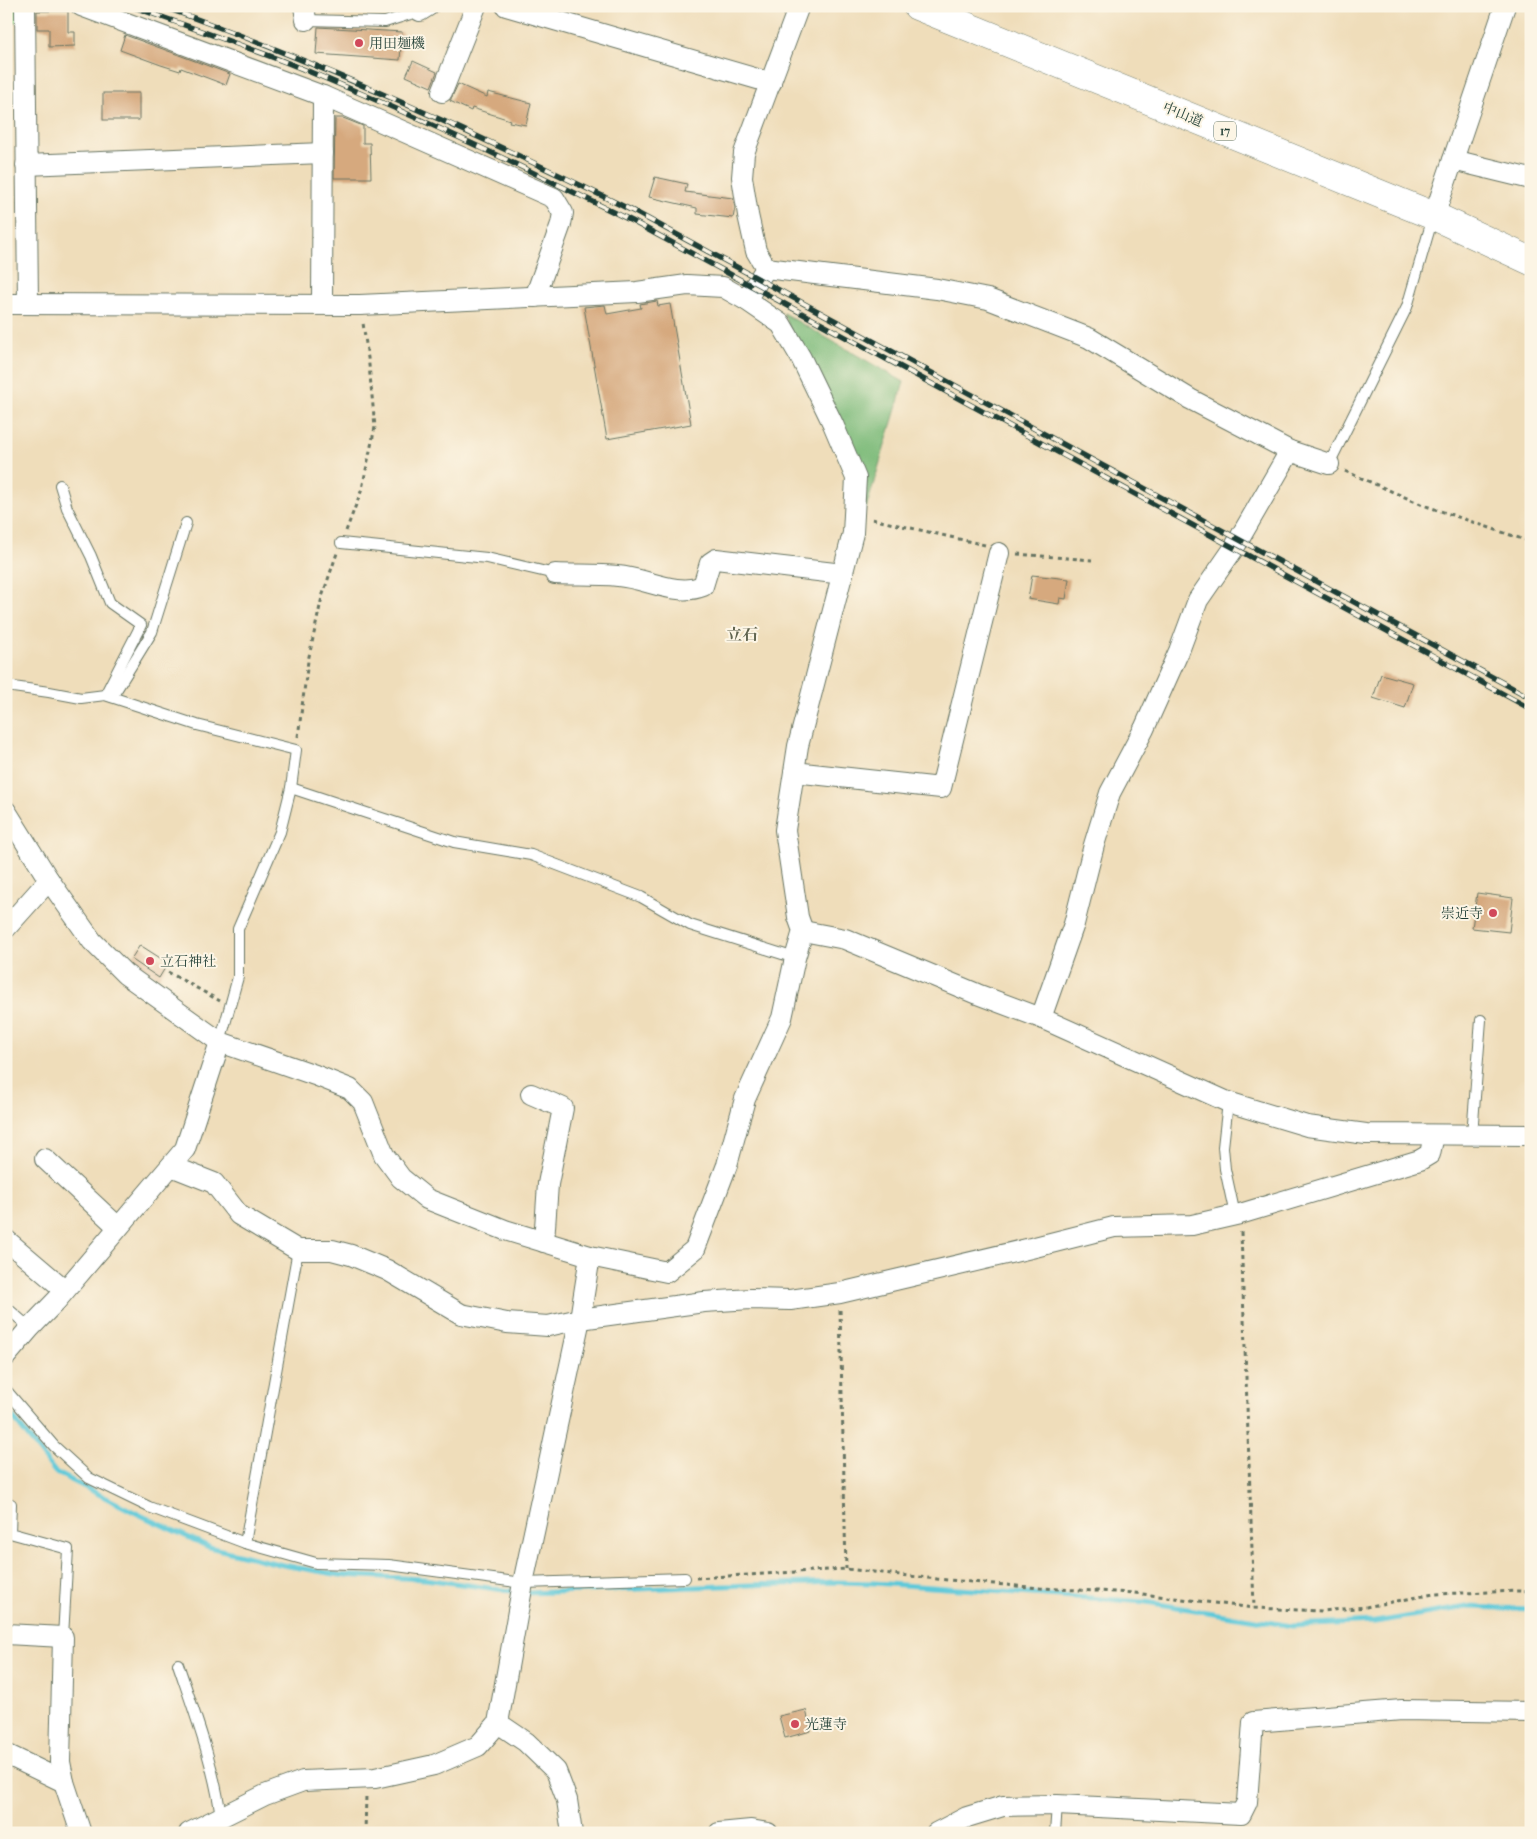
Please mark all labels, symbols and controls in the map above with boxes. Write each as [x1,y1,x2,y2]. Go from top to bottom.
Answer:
place label: 用田麺機 [369,35,425,52]
marker: 用田麺機 [353,37,365,49]
street label: 中山道 [1160,99,1205,130]
road number: 17 [1214,122,1236,140]
district label: 立石 [726,625,758,644]
place label: 崇近寺 [1441,905,1483,922]
marker: 崇近寺 [1487,907,1499,919]
place label: 立石神社 [160,953,216,970]
marker: 立石神社 [144,955,156,967]
place label: 光蓮寺 [805,1716,847,1733]
marker: 光蓮寺 [789,1718,801,1730]

